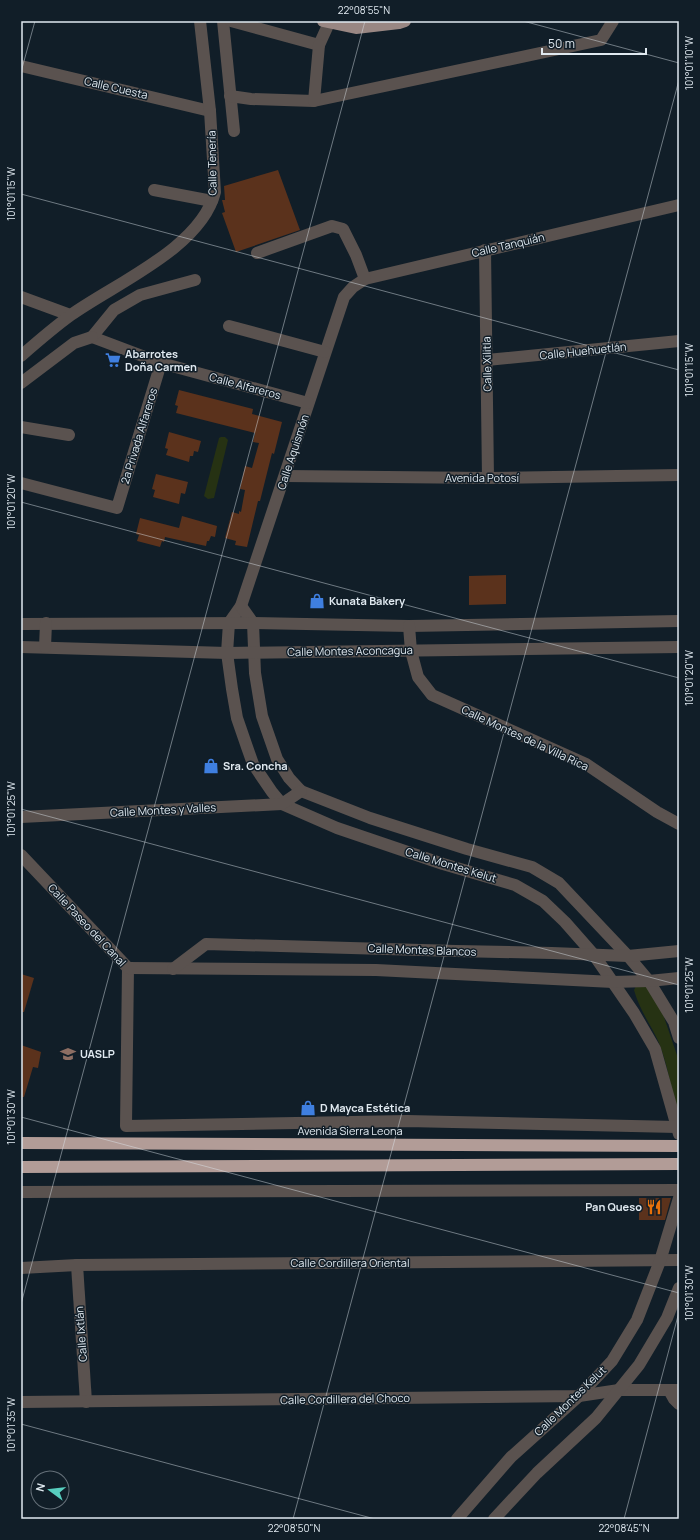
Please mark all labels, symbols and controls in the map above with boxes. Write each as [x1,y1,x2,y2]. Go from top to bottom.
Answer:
text: 22°08'55"N [338,3,390,17]
scale bar [542,30,646,56]
text: 50 m [548,35,575,52]
text: 101°01'10"W [682,35,696,90]
street label: Calle Cuesta [83,73,149,102]
street label: Calle Tenería [203,130,220,196]
text: 101°01'15"W [4,167,18,221]
street label: Calle Tanquián [470,229,546,260]
street label: Calle Xilitla [479,336,494,392]
street label: Calle Huehuetlán [539,338,627,363]
text: 101°01'15"W [682,343,696,397]
place label: Abarrotes Doña Carmen [125,346,197,374]
supermarket icon: Abarrotes Doña Carmen [104,351,122,369]
street label: Calle Alfareros [208,369,283,402]
street label: 2a Privada Alfareros [117,386,160,486]
street label: Calle Aquismón [273,412,312,491]
street label: Avenida Potosí [445,470,520,485]
text: 101°01'20"W [4,474,18,530]
shop icon: Kunata Bakery [308,592,326,610]
place label: Kunata Bakery [329,593,406,608]
street label: Calle Montes Aconcagua [287,642,413,659]
text: 101°01'20"W [682,650,696,706]
street label: Calle Montes de la Villa Rica [459,701,591,774]
shop icon: Sra. Concha [202,757,220,775]
place label: Sra. Concha [223,758,288,773]
text: 101°01'25"W [4,781,18,837]
street label: Calle Montes y Valles [110,799,217,820]
street label: Calle Montes Kelut [404,844,499,886]
street label: Calle Paseo del Canal [45,880,130,969]
street label: Calle Montes Blancos [367,940,477,959]
text: 101°01'25"W [682,957,696,1013]
school or university icon: UASLP [59,1045,77,1063]
place label: UASLP [80,1046,115,1061]
text: 101°01'30"W [4,1089,18,1145]
shop icon: D Mayca Estética [299,1099,317,1117]
place label: D Mayca Estética [320,1100,410,1115]
street label: Avenida Sierra Leona [297,1123,403,1138]
restaurant icon: Pan Queso [645,1198,663,1216]
place label: Pan Queso [585,1199,642,1214]
street label: Calle Cordillera Oriental [290,1255,410,1270]
text: 101°01'30"W [682,1265,696,1321]
street label: Calle Ixtlán [71,1306,90,1362]
street label: Calle Montes Kelut [530,1362,609,1439]
street label: Calle Cordillera del Choco [280,1390,410,1407]
text: 101°01'35"W [4,1397,18,1453]
north arrow [30,1470,70,1510]
text: N [32,1481,48,1493]
text: 22°08'50"N [268,1521,320,1535]
text: 22°08'45"N [598,1521,650,1535]

